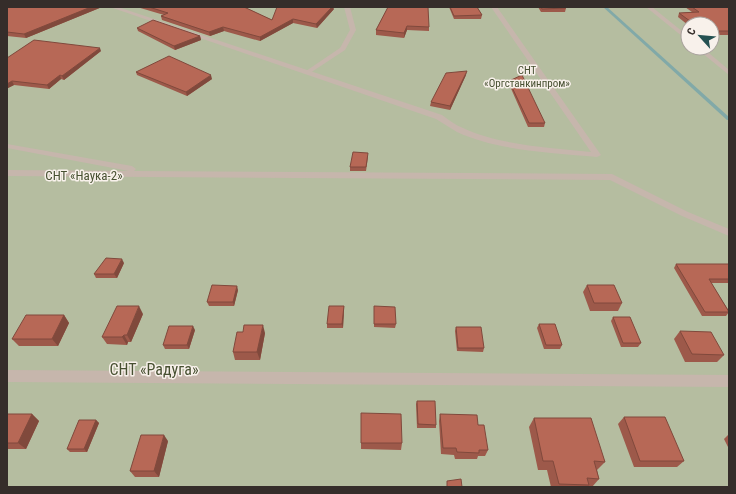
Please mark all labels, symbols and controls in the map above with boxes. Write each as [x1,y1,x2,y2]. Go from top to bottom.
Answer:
north arrow [680,16,720,56]
text: С [684,26,699,37]
park label: СНТ «Оргстанкинпром» [484,64,570,90]
park label: СНТ «Наука-2» [45,168,123,183]
park label: СНТ «Радуга» [109,360,199,379]

